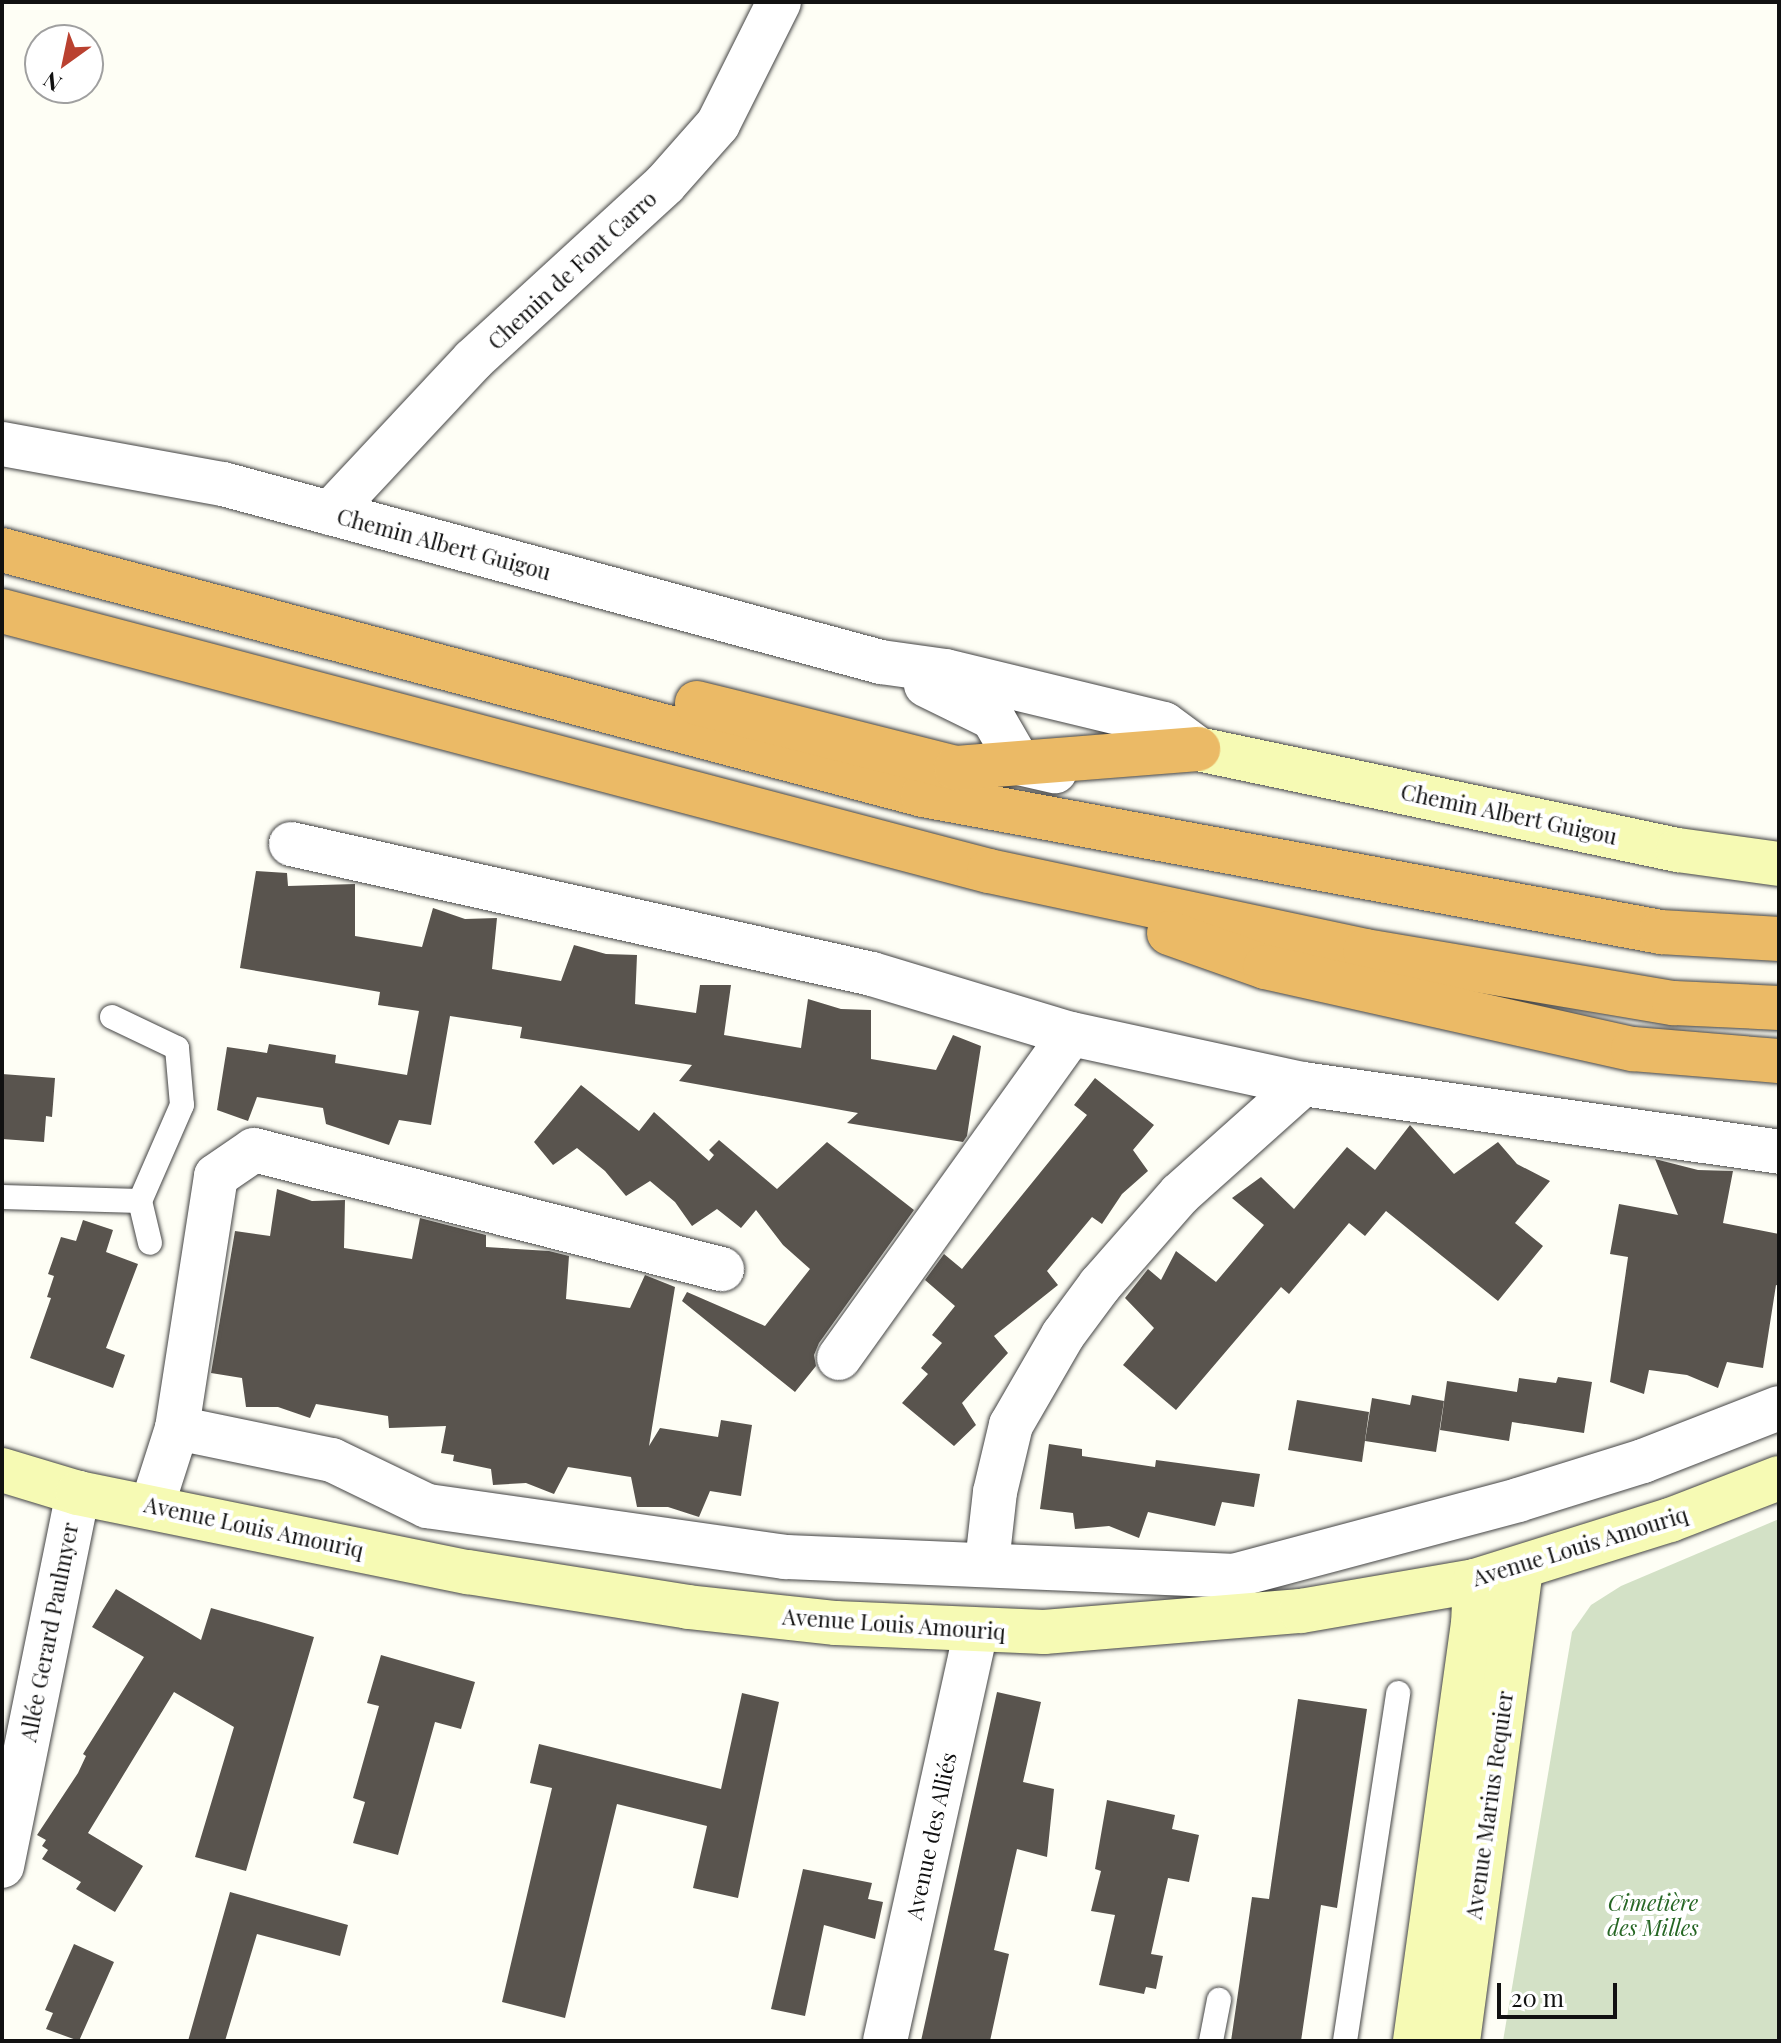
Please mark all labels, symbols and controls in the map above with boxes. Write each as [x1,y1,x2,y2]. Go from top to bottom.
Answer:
north arrow [24,24,104,104]
text: N [37,66,67,99]
street label: Chemin de Font Carro [482,185,662,355]
street label: Chemin Albert Guigou [334,503,554,585]
street label: Chemin Albert Guigou [1398,778,1620,850]
street label: Avenue Louis Amouriq [141,1491,367,1563]
street label: Avenue Louis Amouriq [1469,1501,1691,1591]
street label: Allée Gerard Paulmyer [15,1520,83,1744]
street label: Avenue Louis Amouriq [781,1603,1007,1645]
street label: Avenue Marius Requier [1460,1689,1518,1921]
street label: Avenue des Alliés [900,1750,962,1922]
park label: Cimetière des Milles [1607,1889,1699,1940]
scale bar [1501,1967,1621,2017]
text: 20 m [1511,1981,1564,2013]

